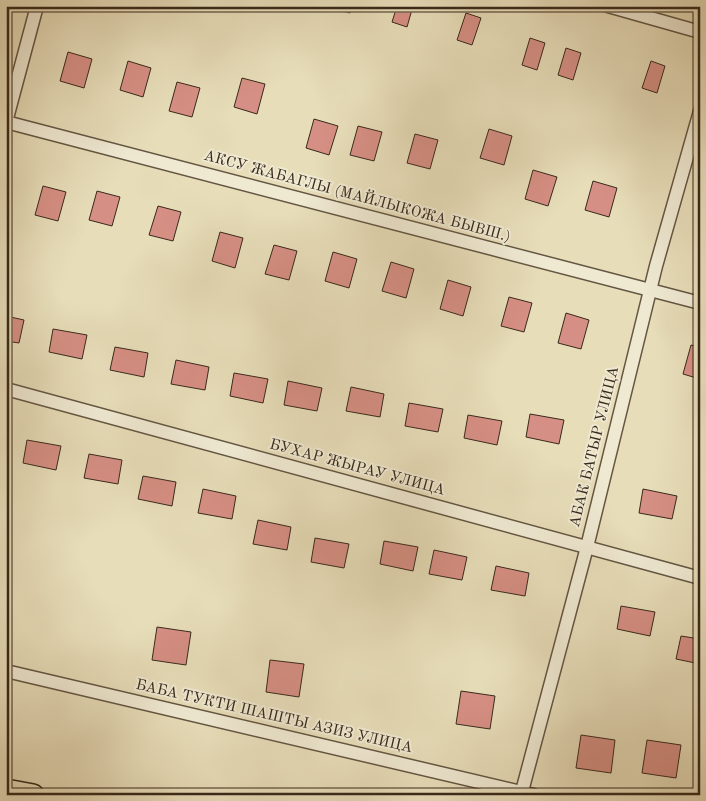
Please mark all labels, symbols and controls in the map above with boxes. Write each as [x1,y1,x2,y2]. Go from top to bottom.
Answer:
street label: АКСУ ЖАБАГЛЫ (МАЙЛЫКОЖА БЫВШ.) [202,145,513,245]
street label: АБАК БАТЫР УЛИЦА [568,365,622,529]
street label: БУХАР ЖЫРАУ УЛИЦА [268,437,447,499]
street label: БАБА ТУКТИ ШАШТЫ АЗИЗ УЛИЦА [134,678,414,756]

